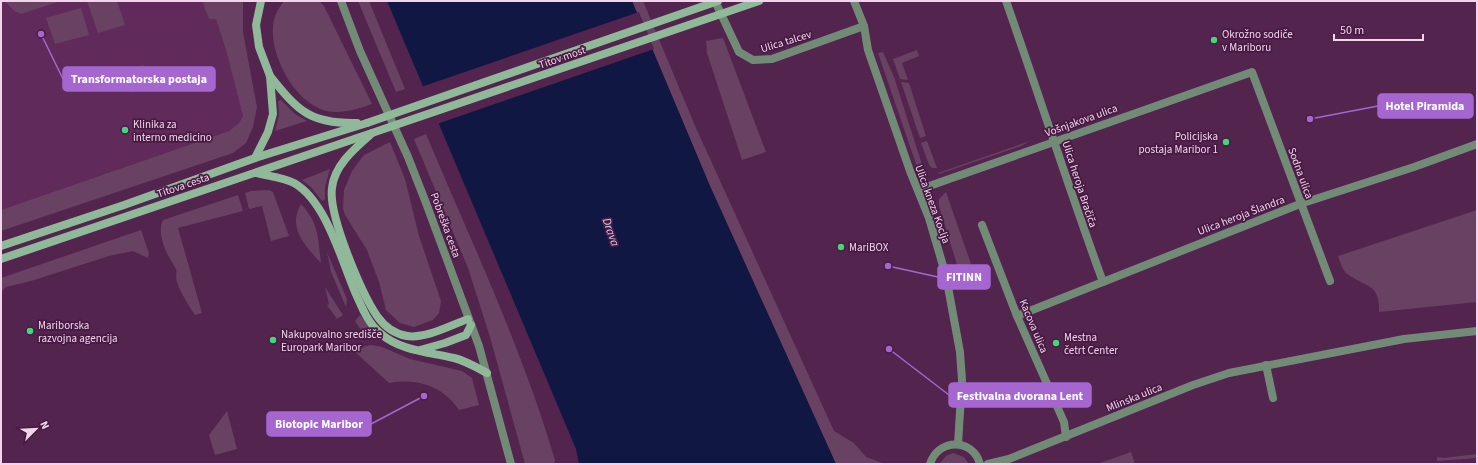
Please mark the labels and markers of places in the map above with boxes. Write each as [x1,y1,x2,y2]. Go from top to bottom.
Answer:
place label: Okrožno sodiče v Mariboru [1222,27,1293,55]
marker: Okrožno sodiče v Mariboru [1209,35,1219,45]
callout: Transformatorska postaja [63,67,215,91]
callout: Hotel Piramida [1378,94,1473,118]
place label: Klinika za interno medicino [133,117,212,145]
marker: Klinika za interno medicino [120,125,130,135]
place label: Policijska postaja Maribor 1 [1138,129,1218,157]
marker: Policijska postaja Maribor 1 [1221,137,1231,147]
place label: MariBOX [849,240,889,255]
marker: MariBOX [836,242,846,252]
callout: FITINN [938,265,990,289]
place label: Mariborska razvojna agencija [38,318,118,346]
marker: Mariborska razvojna agencija [25,326,35,336]
place label: Nakupovalno središče Europark Maribor [281,327,382,355]
place label: Mestna četrt Center [1064,330,1118,358]
marker: Nakupovalno središče Europark Maribor [268,335,278,345]
marker: Mestna četrt Center [1051,338,1061,348]
callout: Festivalna dvorana Lent [949,383,1091,407]
callout: Biotopic Maribor [267,412,371,436]

